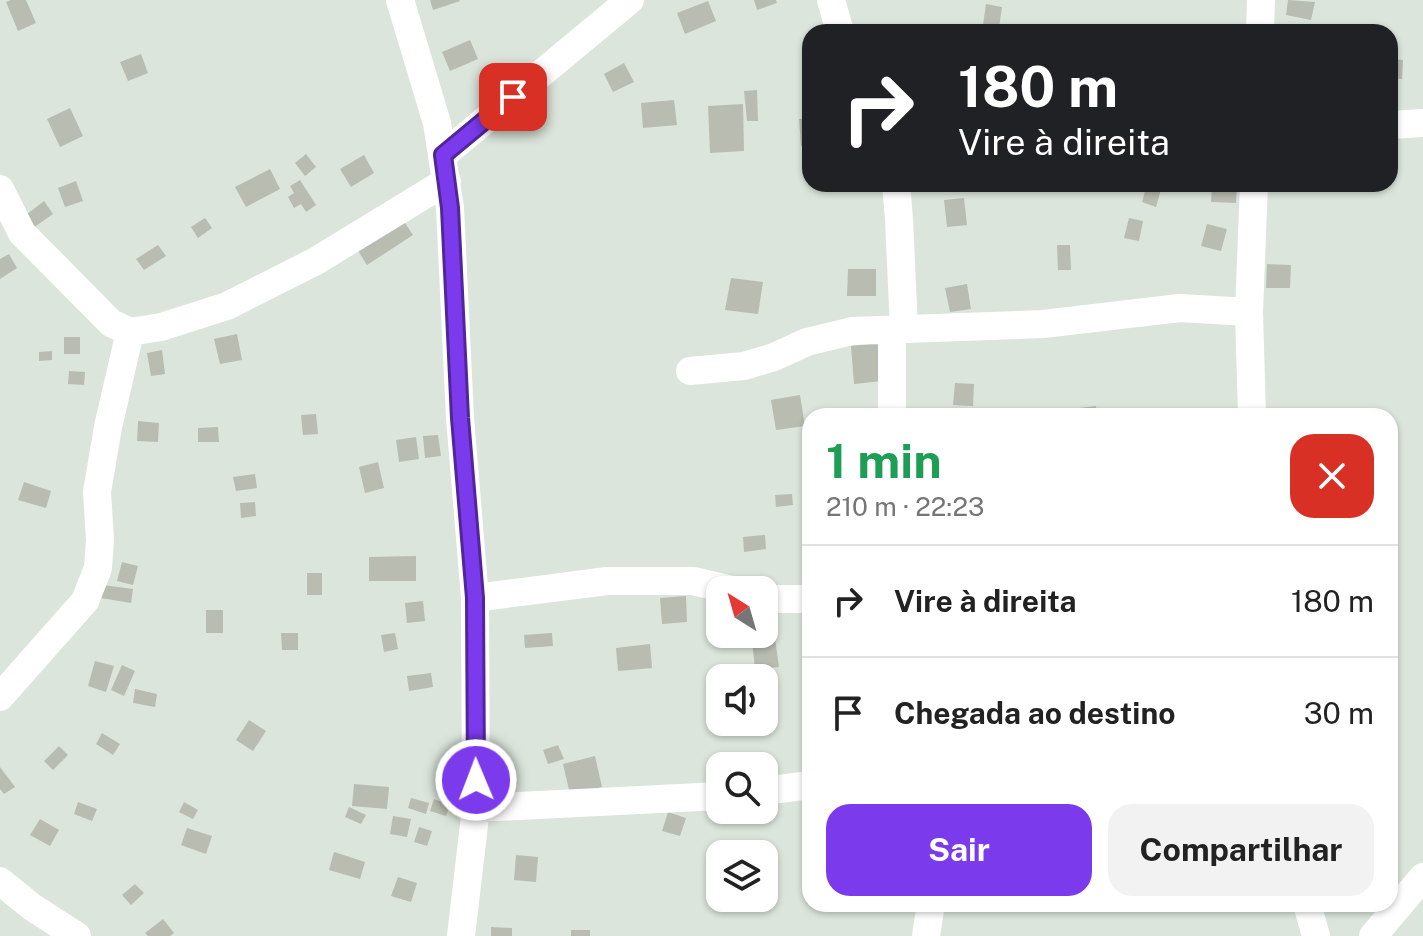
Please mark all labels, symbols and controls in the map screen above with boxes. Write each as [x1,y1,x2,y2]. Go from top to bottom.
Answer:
text: 180 m [958,54,1118,120]
icon: right [826,56,930,160]
pin [479,63,547,131]
icon: arrive [491,75,535,119]
text: Vire à direita [958,121,1170,163]
text: 1 min [826,432,942,489]
button: close [1290,434,1374,518]
text: 210 m · 22:23 [826,491,984,522]
north arrow [706,576,778,648]
map controls [706,576,778,912]
icon: right [826,579,870,623]
text: Vire à direita [894,583,1077,619]
text: 180 m [1291,583,1374,619]
button: sound [706,664,778,736]
icon: arrive [826,691,870,735]
text: Chegada ao destino [894,695,1175,731]
text: 30 m [1304,695,1374,731]
position arrow [434,738,518,822]
button: search [706,752,778,824]
button: Sair [826,804,1092,896]
button: Compartilhar [1108,804,1374,896]
button: layers [706,840,778,912]

